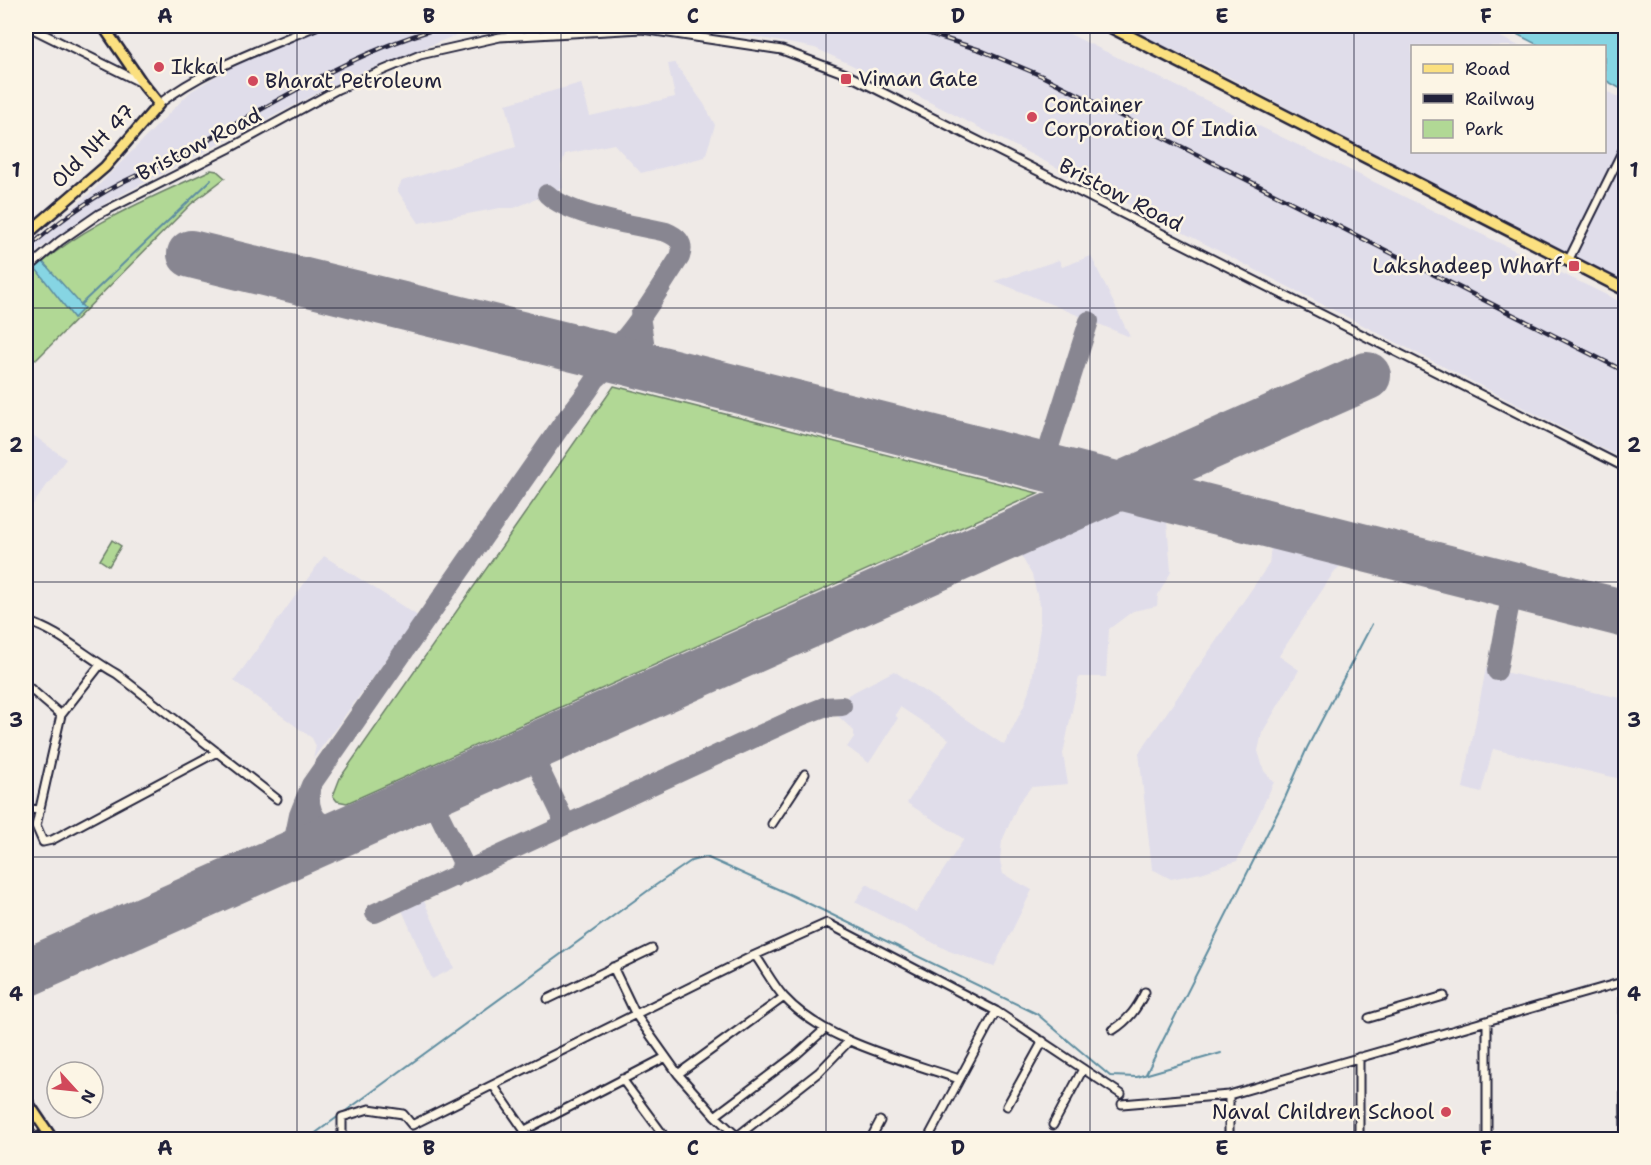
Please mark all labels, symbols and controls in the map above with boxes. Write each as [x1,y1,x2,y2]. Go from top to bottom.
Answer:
text: A [157,3,173,29]
text: B [423,3,435,29]
text: C [687,3,699,29]
text: D [951,3,965,29]
text: E [1215,3,1229,29]
text: F [1480,3,1492,29]
legend [1411,45,1606,153]
place label: Ikkal [171,53,225,81]
text: Road [1465,57,1510,81]
marker: Ikkal [152,60,166,74]
place label: Viman Gate [858,65,978,93]
place label: Bharat Petroleum [265,67,442,95]
marker: Viman Gate [839,72,853,86]
marker: Bharat Petroleum [246,74,260,88]
text: Railway [1465,87,1535,111]
place label: Container Corporation Of India [1044,91,1257,143]
street label: Old NH 47 [45,98,141,194]
street label: Bristow Road [132,101,266,187]
marker: Container Corporation Of India [1025,110,1039,124]
text: Park [1465,117,1504,141]
street label: Bristow Road [1054,152,1188,238]
text: 1 [11,157,21,183]
text: 1 [1629,157,1639,183]
place label: Lakshadeep Wharf [1372,252,1562,280]
marker: Lakshadeep Wharf [1567,259,1581,273]
text: 2 [9,432,23,458]
text: 2 [1627,432,1641,458]
text: 3 [9,707,23,733]
text: 3 [1627,707,1641,733]
text: 4 [9,981,23,1007]
text: 4 [1627,981,1641,1007]
north arrow [45,1060,105,1120]
text: N [76,1086,100,1107]
place label: Naval Children School [1212,1098,1435,1126]
marker: Naval Children School [1439,1105,1453,1119]
text: A [157,1135,173,1161]
text: B [423,1135,435,1161]
text: C [687,1135,699,1161]
text: D [951,1135,965,1161]
text: E [1215,1135,1229,1161]
text: F [1480,1135,1492,1161]

